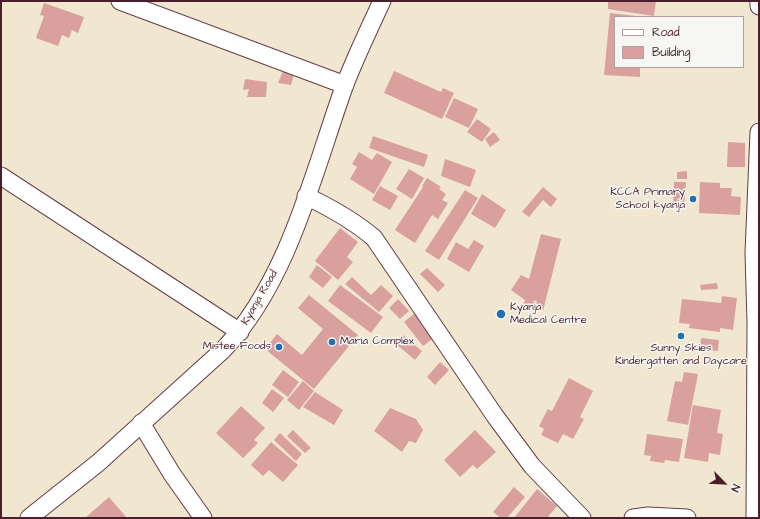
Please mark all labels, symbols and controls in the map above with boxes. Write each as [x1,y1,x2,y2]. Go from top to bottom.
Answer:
legend [614,16,744,68]
text: Road [652,24,680,41]
text: Building [652,44,690,61]
place label: KCCA Primary School kyanja [610,186,685,212]
marker: KCCA Primary School kyanja [688,194,698,204]
street label: Kyanja Road [239,268,281,328]
place label: Kyanja Medical Centre [510,301,587,327]
marker: Kyanja Medical Centre [495,308,507,320]
marker: Sunny Skies Kindergatten and Daycare [676,331,686,341]
place label: Maria Complex [340,335,414,349]
marker: Maria Complex [327,337,337,347]
place label: Mistee Foods [203,340,271,354]
marker: Mistee Foods [274,342,284,352]
place label: Sunny Skies Kindergatten and Daycare [615,342,747,368]
north arrow [704,463,744,503]
text: N [727,482,744,494]

